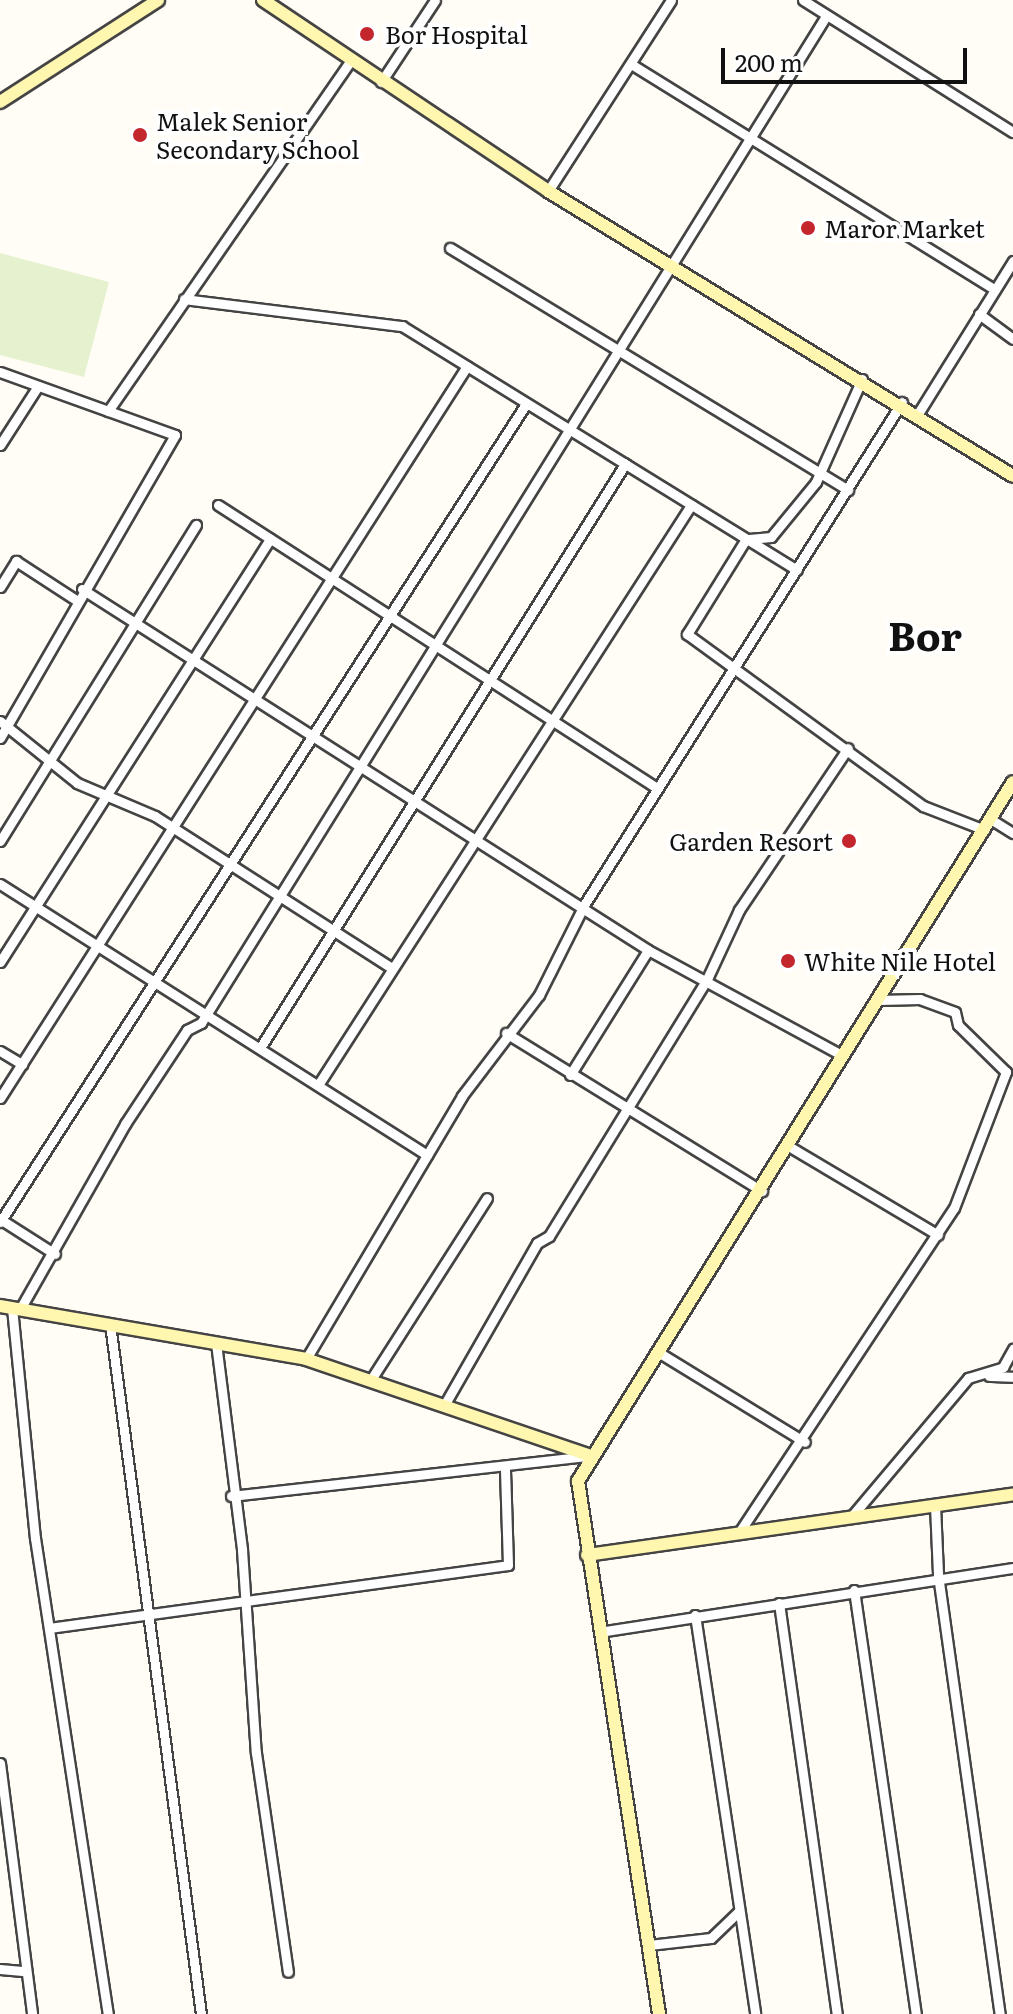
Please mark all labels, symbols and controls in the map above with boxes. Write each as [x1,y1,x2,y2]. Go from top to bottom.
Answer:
place label: Bor Hospital [385,20,528,48]
marker: Bor Hospital [356,23,378,45]
scale bar [725,32,971,82]
text: 200 m [735,44,803,79]
place label: Malek Senior Secondary School [156,107,359,163]
marker: Malek Senior Secondary School [131,126,149,144]
place label: Maror Market [824,214,985,242]
marker: Maror Market [799,219,817,237]
district label: Bor [888,610,962,658]
place label: Garden Resort [669,827,833,855]
marker: Garden Resort [840,832,858,850]
place label: White Nile Hotel [804,947,996,975]
marker: White Nile Hotel [779,952,797,970]

